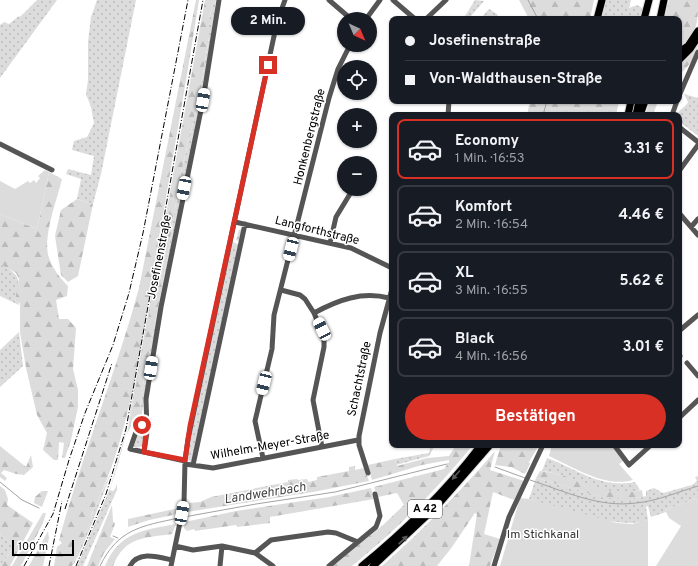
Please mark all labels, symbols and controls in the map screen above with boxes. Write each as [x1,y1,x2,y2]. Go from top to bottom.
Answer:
callout: 2 Min. [231,7,305,35]
north arrow [337,12,377,52]
map controls [337,12,377,196]
text: 2 Min. [250,13,286,29]
text: Josefinenstraße [429,32,541,51]
route end [259,56,277,74]
button: locate [337,60,377,100]
text: Von-Waldthausen-Straße [429,70,602,89]
car [195,87,211,113]
street label: Honkenbergstraße [290,87,330,187]
button: + [337,108,377,148]
icon: car [407,131,443,167]
text: Economy [455,132,519,151]
text: 3.31 € [623,140,664,159]
text: 1 Min. · 16:53 [455,151,525,167]
button: − [337,156,377,196]
car [176,175,192,201]
icon: car [407,197,443,233]
text: Komfort [455,198,512,217]
text: 4.46 € [619,206,664,225]
street label: Josefinenstraße [144,213,176,301]
street label: Langforthstraße [273,213,361,249]
text: 2 Min. · 16:54 [455,217,528,233]
car [282,236,300,262]
icon: car [407,263,443,299]
text: XL [455,264,473,283]
text: 5.62 € [620,272,664,291]
text: 3 Min. · 16:55 [455,283,528,299]
car [311,316,333,342]
icon: car [407,329,443,365]
text: Black [455,330,495,349]
text: 3.01 € [623,338,664,357]
street label: Schachtstraße [344,340,376,418]
text: 4 Min. · 16:56 [455,349,528,365]
car [143,355,159,381]
car [255,370,273,396]
button: Bestätigen [405,394,666,440]
route start [133,416,151,434]
street label: Wilhelm-Meyer-Straße [209,428,331,464]
one-way arrow [452,470,461,480]
water label: Landwehrbach [223,480,307,508]
car [174,500,190,526]
road number: A 42 [408,500,442,518]
park label: Im Stichkanal [507,527,579,543]
one-way arrow [397,536,408,545]
scale bar [12,538,74,557]
text: 100 m [18,540,48,554]

